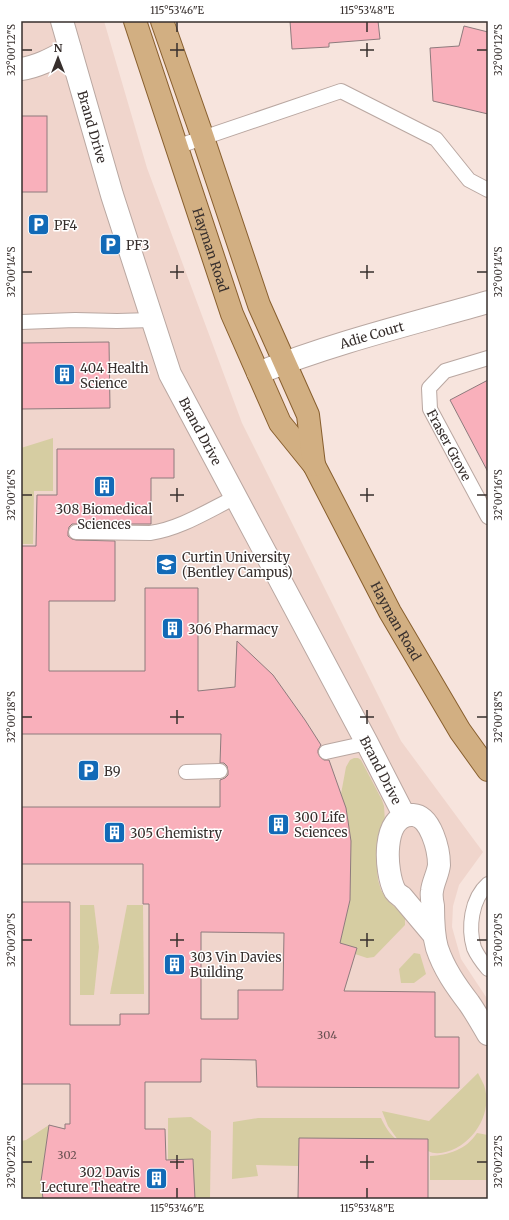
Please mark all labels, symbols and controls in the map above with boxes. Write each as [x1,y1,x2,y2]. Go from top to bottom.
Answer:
text: 115°53'46"E [150,4,204,17]
text: 115°53'48"E [340,4,395,17]
text: 32°00'12"S [5,24,18,76]
text: 32°00'12"S [492,24,505,76]
north arrow [38,38,78,78]
text: N [54,41,63,55]
street label: Brand Drive [74,88,111,165]
street label: Hayman Road [189,205,233,294]
parking icon: PF4 [26,212,52,238]
place label: PF4 [54,217,77,234]
parking icon: PF3 [97,232,123,258]
place label: PF3 [126,237,150,254]
text: 32°00'14"S [5,247,18,297]
text: 32°00'14"S [492,247,505,297]
street label: Adie Court [337,317,406,353]
place label: 404 Health Science [80,360,149,392]
building icon: 404 Health Science [52,362,78,388]
street label: Brand Drive [175,394,226,468]
street label: Fraser Grove [423,406,476,484]
text: 32°00'16"S [5,469,18,521]
text: 32°00'16"S [492,469,505,521]
building icon: 308 Biomedical Sciences [91,474,117,500]
place label: 308 Biomedical Sciences [56,501,152,533]
place label: Curtin University (Bentley Campus) [182,549,293,581]
school or university icon: Curtin University (Bentley Campus) [154,551,180,577]
street label: Hayman Road [367,579,425,664]
building icon: 306 Pharmacy [159,616,185,642]
place label: 306 Pharmacy [188,621,279,638]
text: 32°00'18"S [5,691,18,743]
text: 32°00'18"S [492,691,505,743]
street label: Brand Drive [356,733,406,807]
parking icon: B9 [76,758,102,784]
place label: B9 [104,763,121,780]
place label: 300 Life Sciences [294,809,348,841]
building icon: 300 Life Sciences [266,811,292,837]
building icon: 305 Chemistry [102,820,128,846]
place label: 305 Chemistry [130,825,223,842]
text: 32°00'20"S [5,913,18,967]
text: 32°00'20"S [492,913,505,967]
place label: 303 Vin Davies Building [190,949,282,981]
building icon: 303 Vin Davies Building [162,951,188,977]
house number: 304 [317,1028,337,1042]
text: 32°00'22"S [5,1135,18,1189]
text: 32°00'22"S [492,1135,505,1189]
house number: 302 [57,1148,77,1162]
place label: 302 Davis Lecture Theatre [41,1164,140,1196]
building icon: 302 Davis Lecture Theatre [143,1166,169,1192]
text: 115°53'46"E [150,1202,204,1215]
text: 115°53'48"E [340,1202,395,1215]

